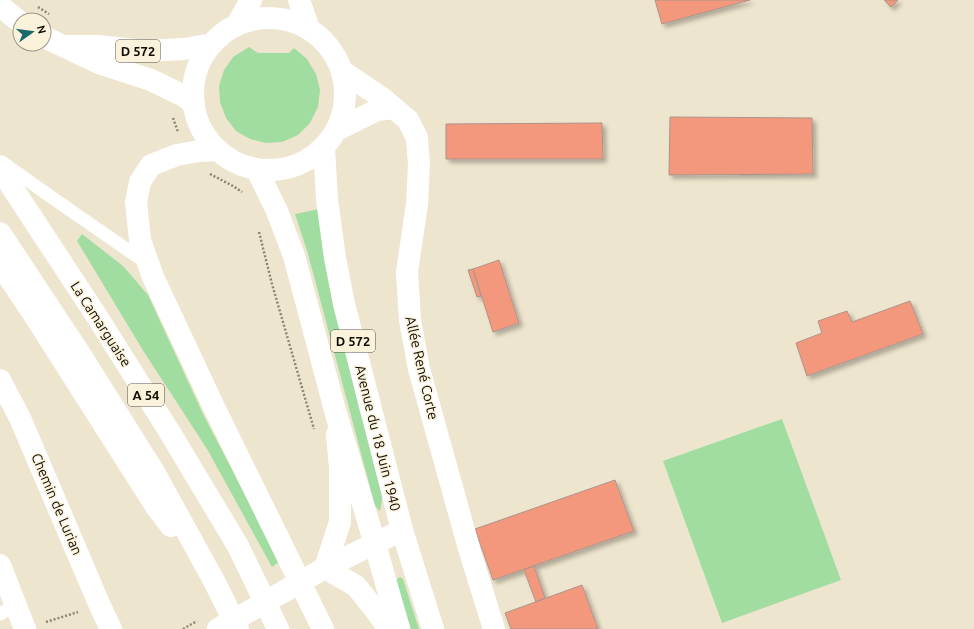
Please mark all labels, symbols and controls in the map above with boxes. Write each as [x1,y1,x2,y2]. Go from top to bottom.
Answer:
north arrow [12,12,52,52]
text: N [35,24,49,35]
road number: D 572 [116,40,160,62]
street label: La Camarguaise [68,278,134,370]
street label: Allée René Corte [402,315,442,421]
road number: D 572 [331,330,375,352]
street label: Avenue du 18 Juin 1940 [352,363,404,513]
road number: A 54 [128,384,164,406]
street label: Chemin de Lurian [28,451,86,557]

